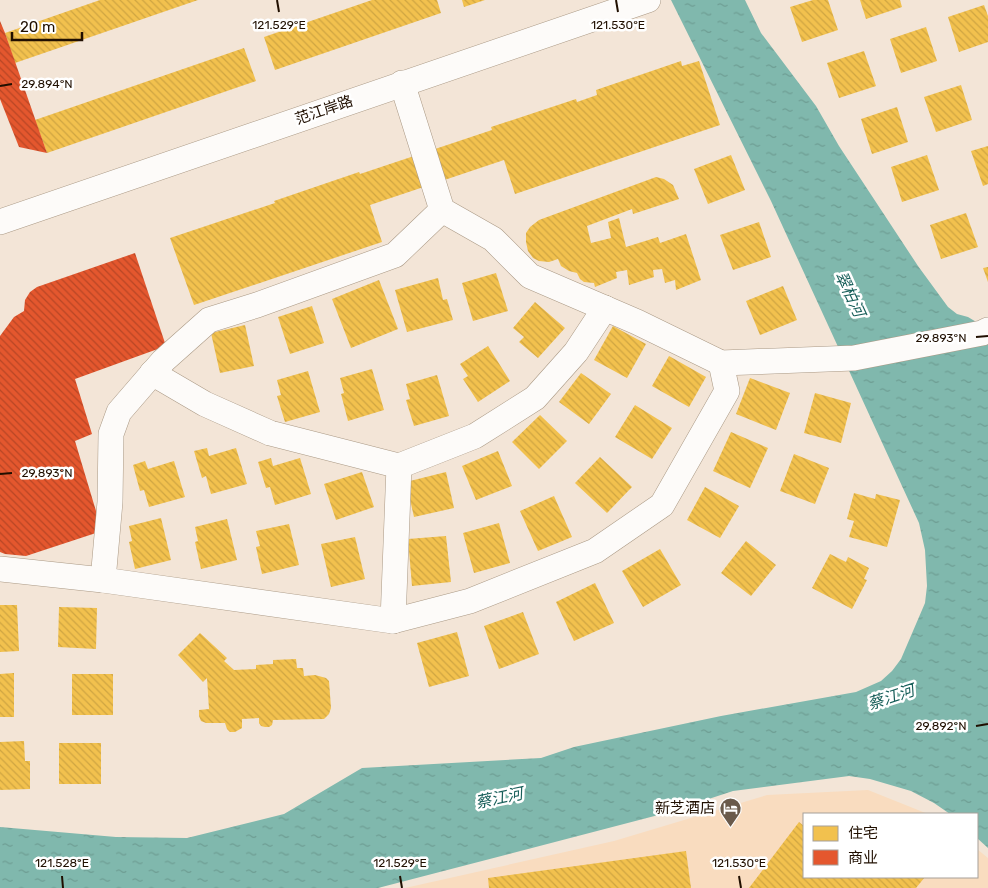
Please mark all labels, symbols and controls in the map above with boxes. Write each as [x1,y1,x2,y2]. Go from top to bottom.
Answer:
scale bar [12,10,82,42]
text: 20 m [20,18,55,36]
text: 121.529°E [252,18,306,32]
text: 121.530°E [591,18,645,32]
text: 29.894°N [21,77,73,91]
street label: 范江岸路 [293,92,355,128]
water label: 翠柏河 [831,268,870,322]
text: 29.893°N [915,331,967,345]
text: 29.893°N [21,466,73,480]
water label: 蔡江河 [865,680,920,713]
text: 29.892°N [915,719,967,733]
water label: 蔡江河 [474,783,527,812]
hotel icon: 新芝酒店 [719,796,743,827]
place label: 新芝酒店 [655,799,715,817]
legend [803,813,978,878]
text: 住宅 [848,824,878,842]
text: 商业 [848,849,878,867]
text: 121.528°E [35,856,89,870]
text: 121.529°E [373,856,427,870]
text: 121.530°E [712,856,766,870]

